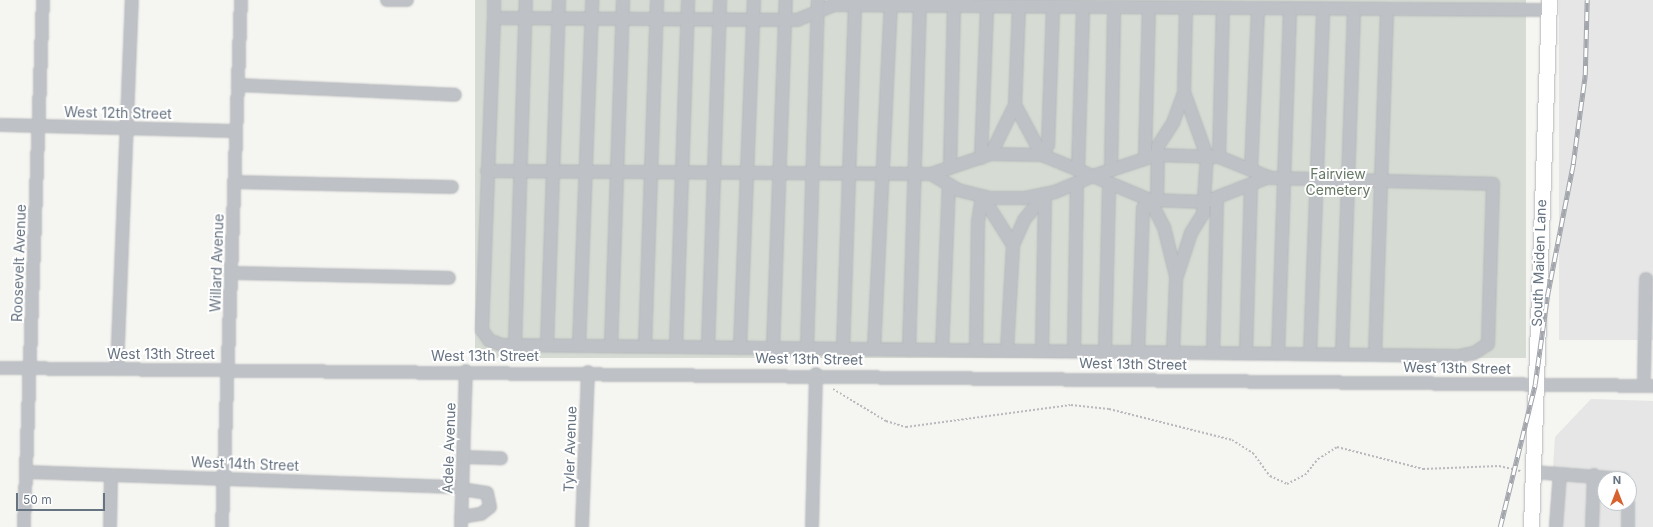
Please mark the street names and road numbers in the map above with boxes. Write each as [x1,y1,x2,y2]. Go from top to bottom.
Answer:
street label: West 12th Street [64,104,172,122]
street label: South Maiden Lane [1528,199,1550,327]
street label: Roosevelt Avenue [9,204,29,322]
street label: Willard Avenue [207,213,227,313]
street label: West 13th Street [107,346,215,362]
street label: West 13th Street [431,348,539,364]
street label: West 13th Street [755,350,863,368]
street label: West 13th Street [1079,355,1187,373]
street label: West 13th Street [1403,359,1511,377]
street label: Adele Avenue [439,402,459,494]
street label: Tyler Avenue [560,406,580,492]
street label: West 14th Street [191,454,299,474]

